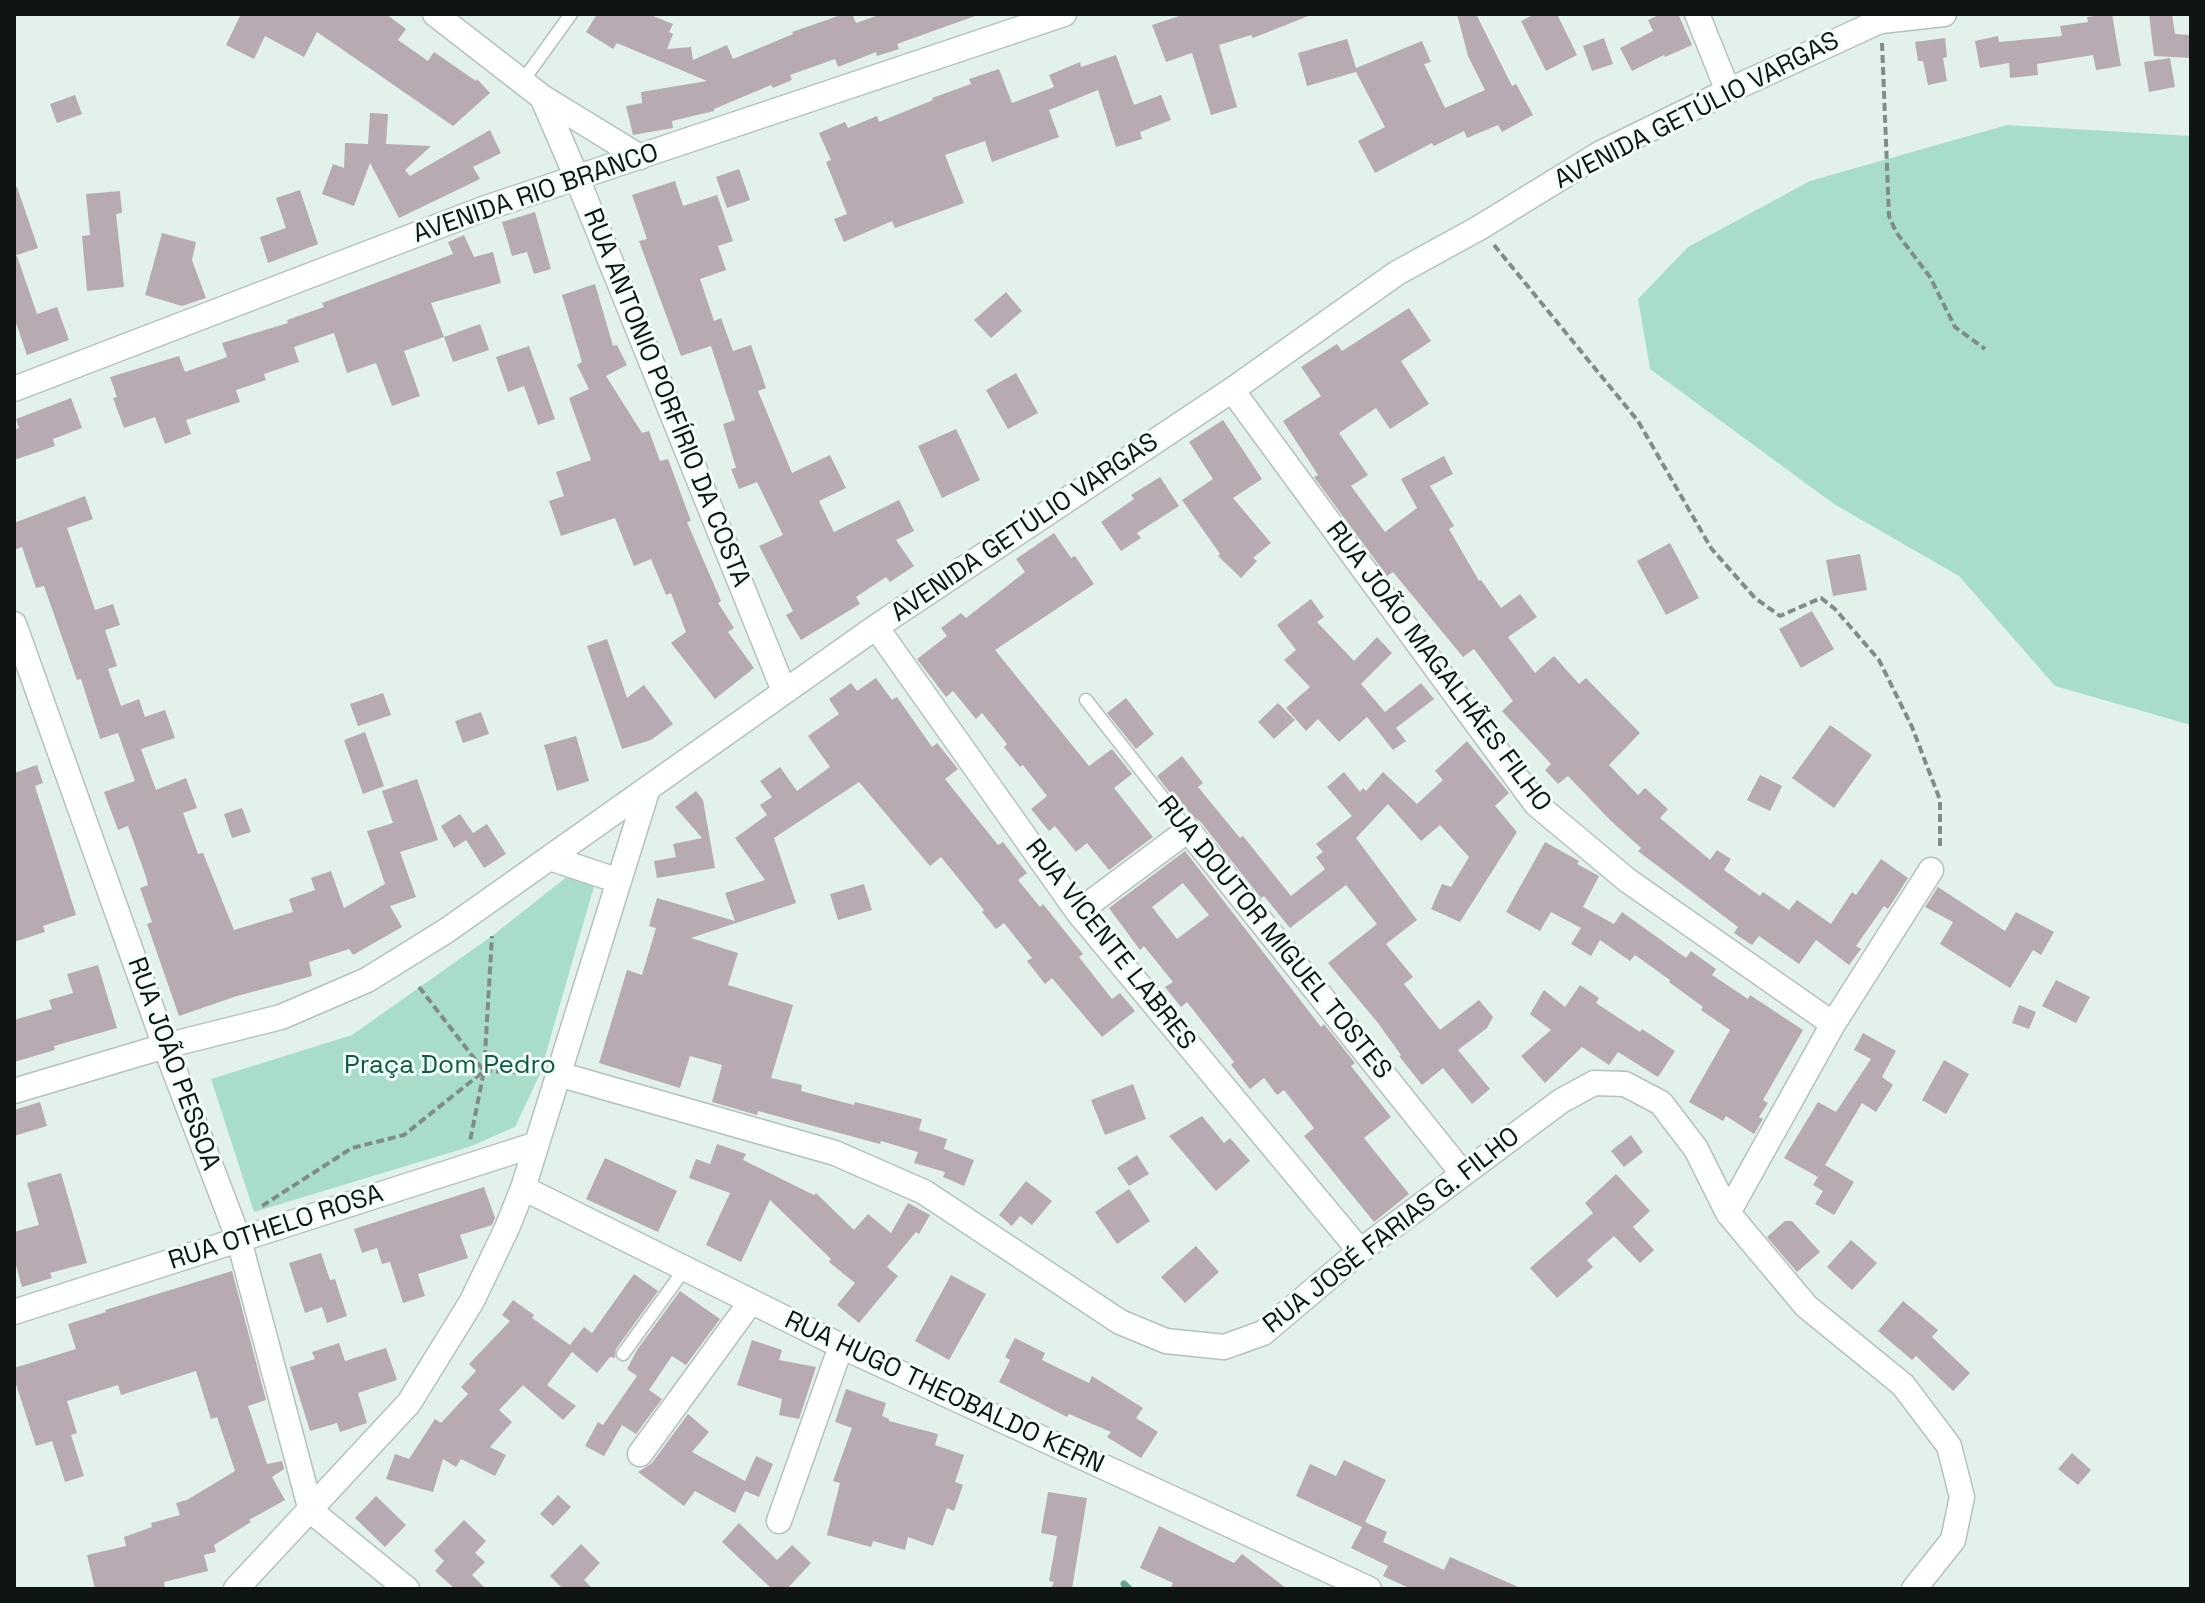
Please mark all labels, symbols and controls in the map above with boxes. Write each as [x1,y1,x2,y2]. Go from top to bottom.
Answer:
street label: AVENIDA GETÚLIO VARGAS [1549,26,1845,196]
street label: AVENIDA RIO BRANCO [409,137,663,251]
street label: RUA ANTONIO PORFÍRIO DA COSTA [576,204,756,592]
street label: AVENIDA GETÚLIO VARGAS [886,427,1164,629]
street label: RUA JOÃO MAGALHÃES FILHO [1319,516,1557,818]
street label: RUA DOUTOR MIGUEL TOSTES [1150,790,1398,1086]
street label: RUA VICENTE LABRES [1018,833,1202,1057]
street label: RUA JOÃO PESSOA [120,953,226,1175]
park label: Praça Dom Pedro [344,1050,556,1082]
street label: RUA JOSÉ FARIAS G. FILHO [1258,1121,1526,1341]
street label: RUA OTHELO ROSA [165,1179,387,1277]
street label: RUA HUGO THEOBALDO KERN [779,1305,1109,1481]

